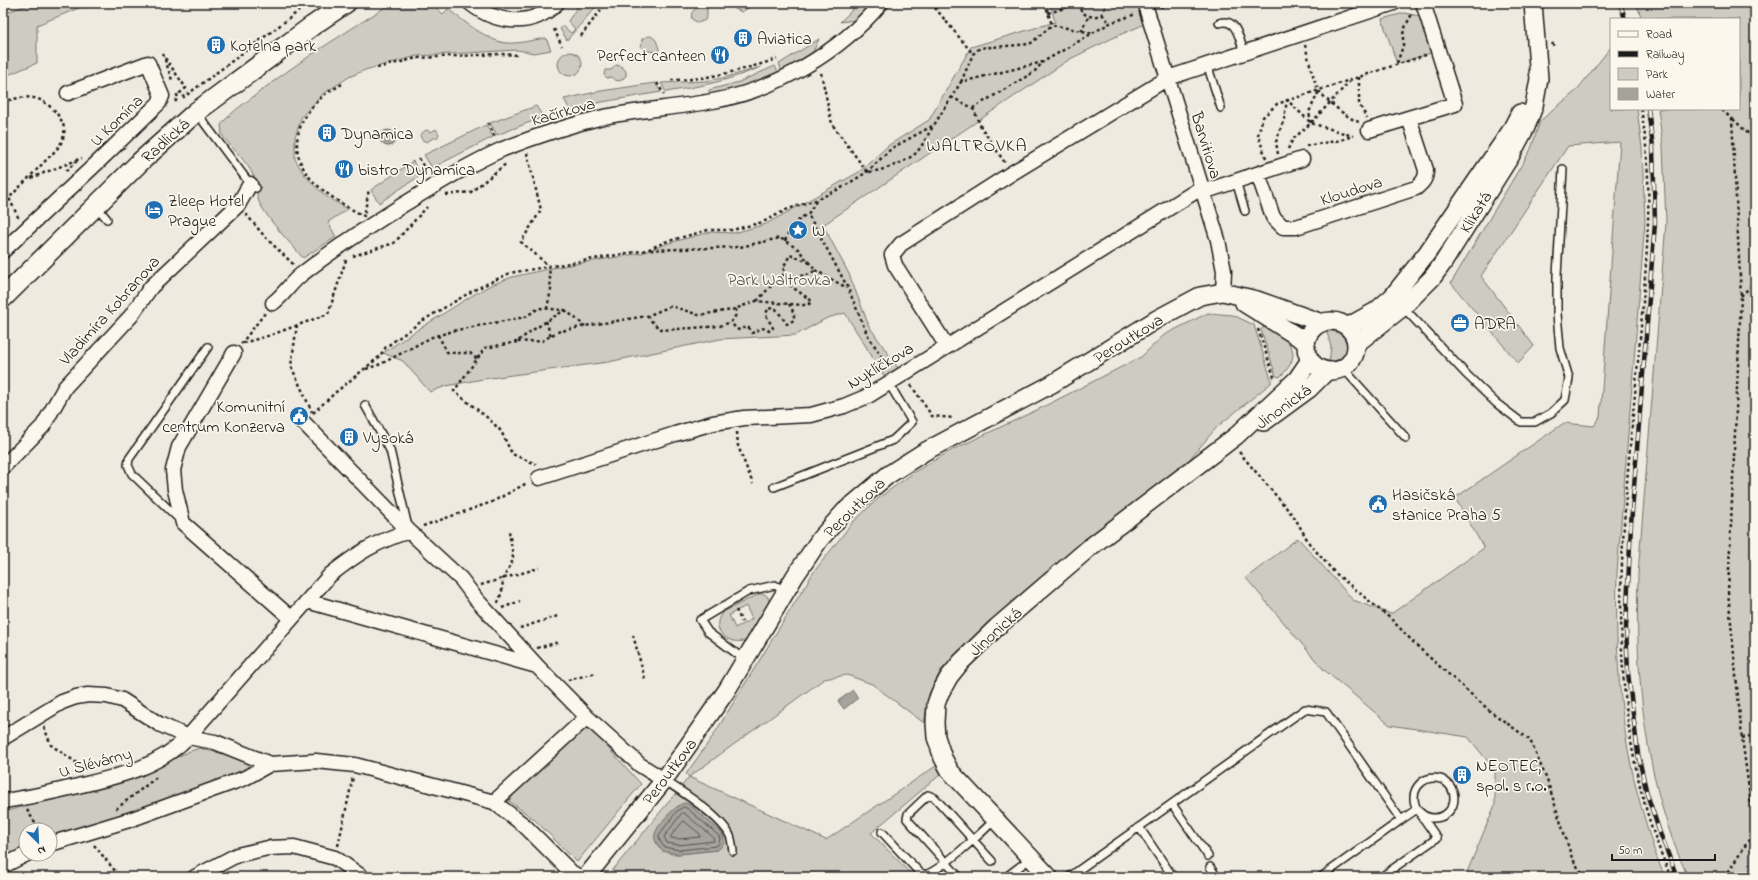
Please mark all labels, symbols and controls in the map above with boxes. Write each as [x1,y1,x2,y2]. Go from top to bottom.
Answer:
legend [1610,18,1740,110]
text: Road [1646,26,1672,44]
building icon: Aviatica [732,27,754,49]
place label: Aviatica [757,27,812,52]
building icon: Kotelna park [205,34,227,56]
place label: Kotelna park [230,34,317,59]
place label: Perfect canteen [597,44,706,69]
restaurant icon: Perfect canteen [709,44,731,66]
text: Railway [1646,46,1685,65]
text: Park [1646,66,1668,84]
text: Water [1646,86,1675,104]
street label: U Komína [85,89,149,153]
street label: Kačírkova [529,91,598,133]
street label: Barvitiova [1183,108,1228,182]
street label: Radlická [136,112,196,170]
building icon: Dynamica [316,122,338,144]
place label: Dynamica [340,122,413,148]
district label: WALTROVKA [926,134,1028,160]
restaurant icon: bistro Dynamica [333,158,355,180]
place label: bistro Dynamica [358,158,475,184]
street label: Kloudova [1317,170,1386,213]
street label: Klikatá [1454,187,1499,239]
place label: Zleep Hotel Prague [168,189,244,236]
hotel icon: Zleep Hotel Prague [143,199,165,221]
place icon: W [787,219,809,241]
place label: W [812,219,825,244]
street label: Vladimíra Kobranova [53,250,166,372]
park label: Park Waltrovka [727,268,831,293]
street label: Peroutkova [1089,308,1168,371]
office icon: ADRA [1449,312,1471,334]
place label: ADRA [1474,312,1516,337]
street label: Nyklíčkova [843,337,919,397]
street label: Jinonická [1251,378,1317,436]
place label: Komunitní centrum Konzerva [162,395,285,440]
public building icon: Komunitní centrum Konzerva [288,405,310,427]
building icon: Vysoká [338,426,360,448]
place label: Vysoká [362,426,414,452]
street label: Peroutkova [818,472,892,544]
place label: Hasičská stanice Praha 5 [1392,483,1501,528]
public building icon: Hasičská stanice Praha 5 [1367,493,1389,515]
street label: Jinonická [964,601,1028,663]
street label: Peroutkova [637,733,704,811]
street label: U Slévárny [56,742,135,786]
place label: NEOTEC, spol. s r.o. [1476,754,1547,799]
building icon: NEOTEC, spol. s r.o. [1451,764,1473,786]
north arrow [18,822,58,862]
scale bar [1612,836,1715,862]
text: N [35,841,48,859]
text: 50 m [1618,842,1642,860]

